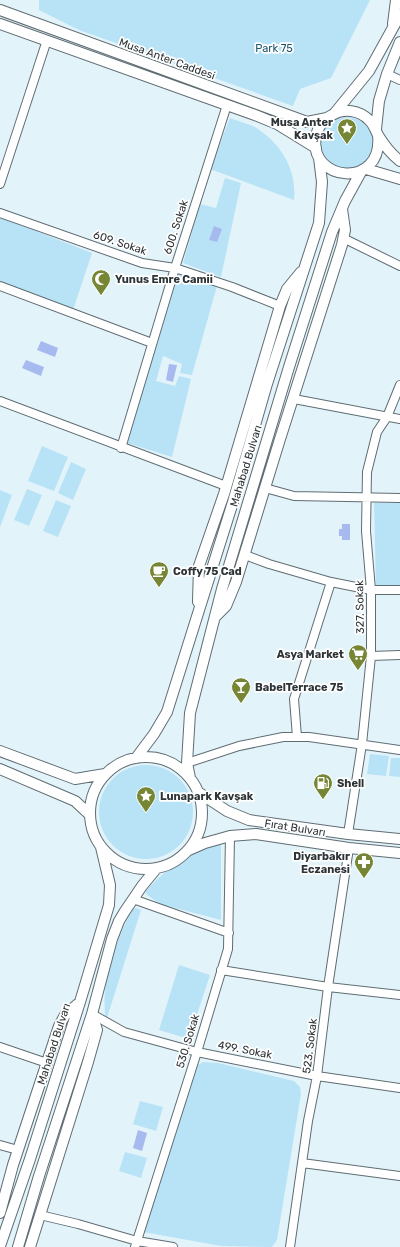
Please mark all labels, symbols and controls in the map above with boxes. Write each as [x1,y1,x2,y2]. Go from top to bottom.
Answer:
street label: Musa Anter Caddesi [117,36,217,82]
park label: Park 75 [255,42,293,55]
place label: Musa Anter Kavşak [271,116,334,142]
place icon: Musa Anter Kavşak [336,117,358,145]
street label: 600. Sokak [161,198,191,256]
street label: 609. Sokak [92,228,149,258]
mosque icon: Yunus Emre Camii [90,268,112,296]
place label: Yunus Emre Camii [115,273,213,286]
street label: Mahabad Bulvarı [227,424,265,508]
cafe icon: Coffy 75 Cad [148,560,170,588]
place label: Coffy 75 Cad [173,565,242,578]
street label: 327. Sokak [353,580,367,634]
supermarket icon: Asya Market [347,643,369,671]
place label: Asya Market [277,648,344,661]
bar icon: BabelTerrace 75 [230,676,252,704]
place label: BabelTerrace 75 [255,681,343,694]
fuel station icon: Shell [312,772,334,800]
place label: Shell [337,777,364,790]
place icon: Lunapark Kavşak [135,785,157,813]
place label: Lunapark Kavşak [160,790,254,803]
street label: Fırat Bulvarı [264,817,326,839]
place label: Diyarbakır Eczanesi [293,850,350,876]
pharmacy icon: Diyarbakır Eczanesi [353,851,375,879]
street label: Mahabad Bulvarı [35,1002,73,1086]
street label: 530. Sokak [174,1012,202,1070]
street label: 523. Sokak [300,1017,320,1074]
street label: 499. Sokak [217,1038,274,1062]

